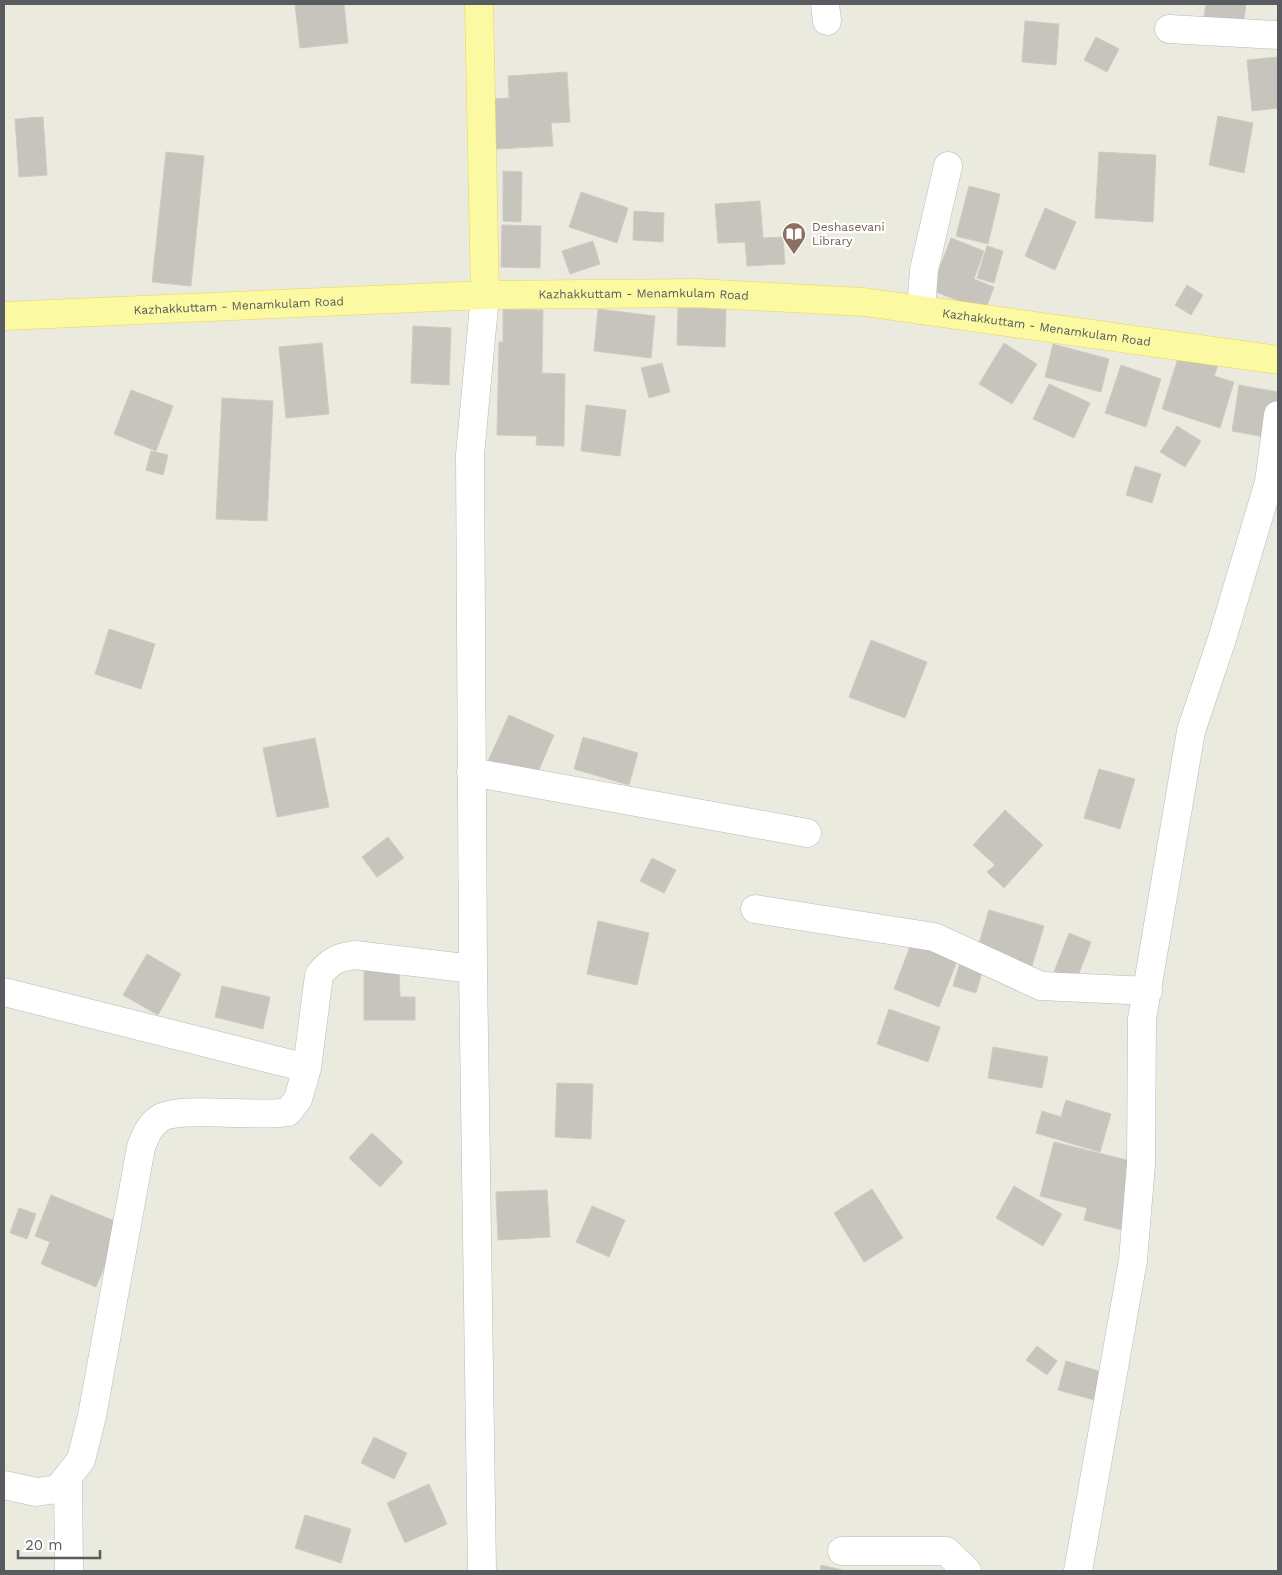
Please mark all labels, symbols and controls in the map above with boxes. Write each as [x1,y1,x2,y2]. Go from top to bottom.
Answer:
place label: Deshasevani Library [812,220,885,248]
library icon: Deshasevani Library [781,221,807,255]
street label: Kazhakkuttam - Menamkulam Road [538,286,749,303]
street label: Kazhakkuttam - Menamkulam Road [133,294,344,317]
street label: Kazhakkuttam - Menamkulam Road [941,306,1152,349]
scale bar [18,1528,100,1560]
text: 20 m [25,1536,63,1554]

